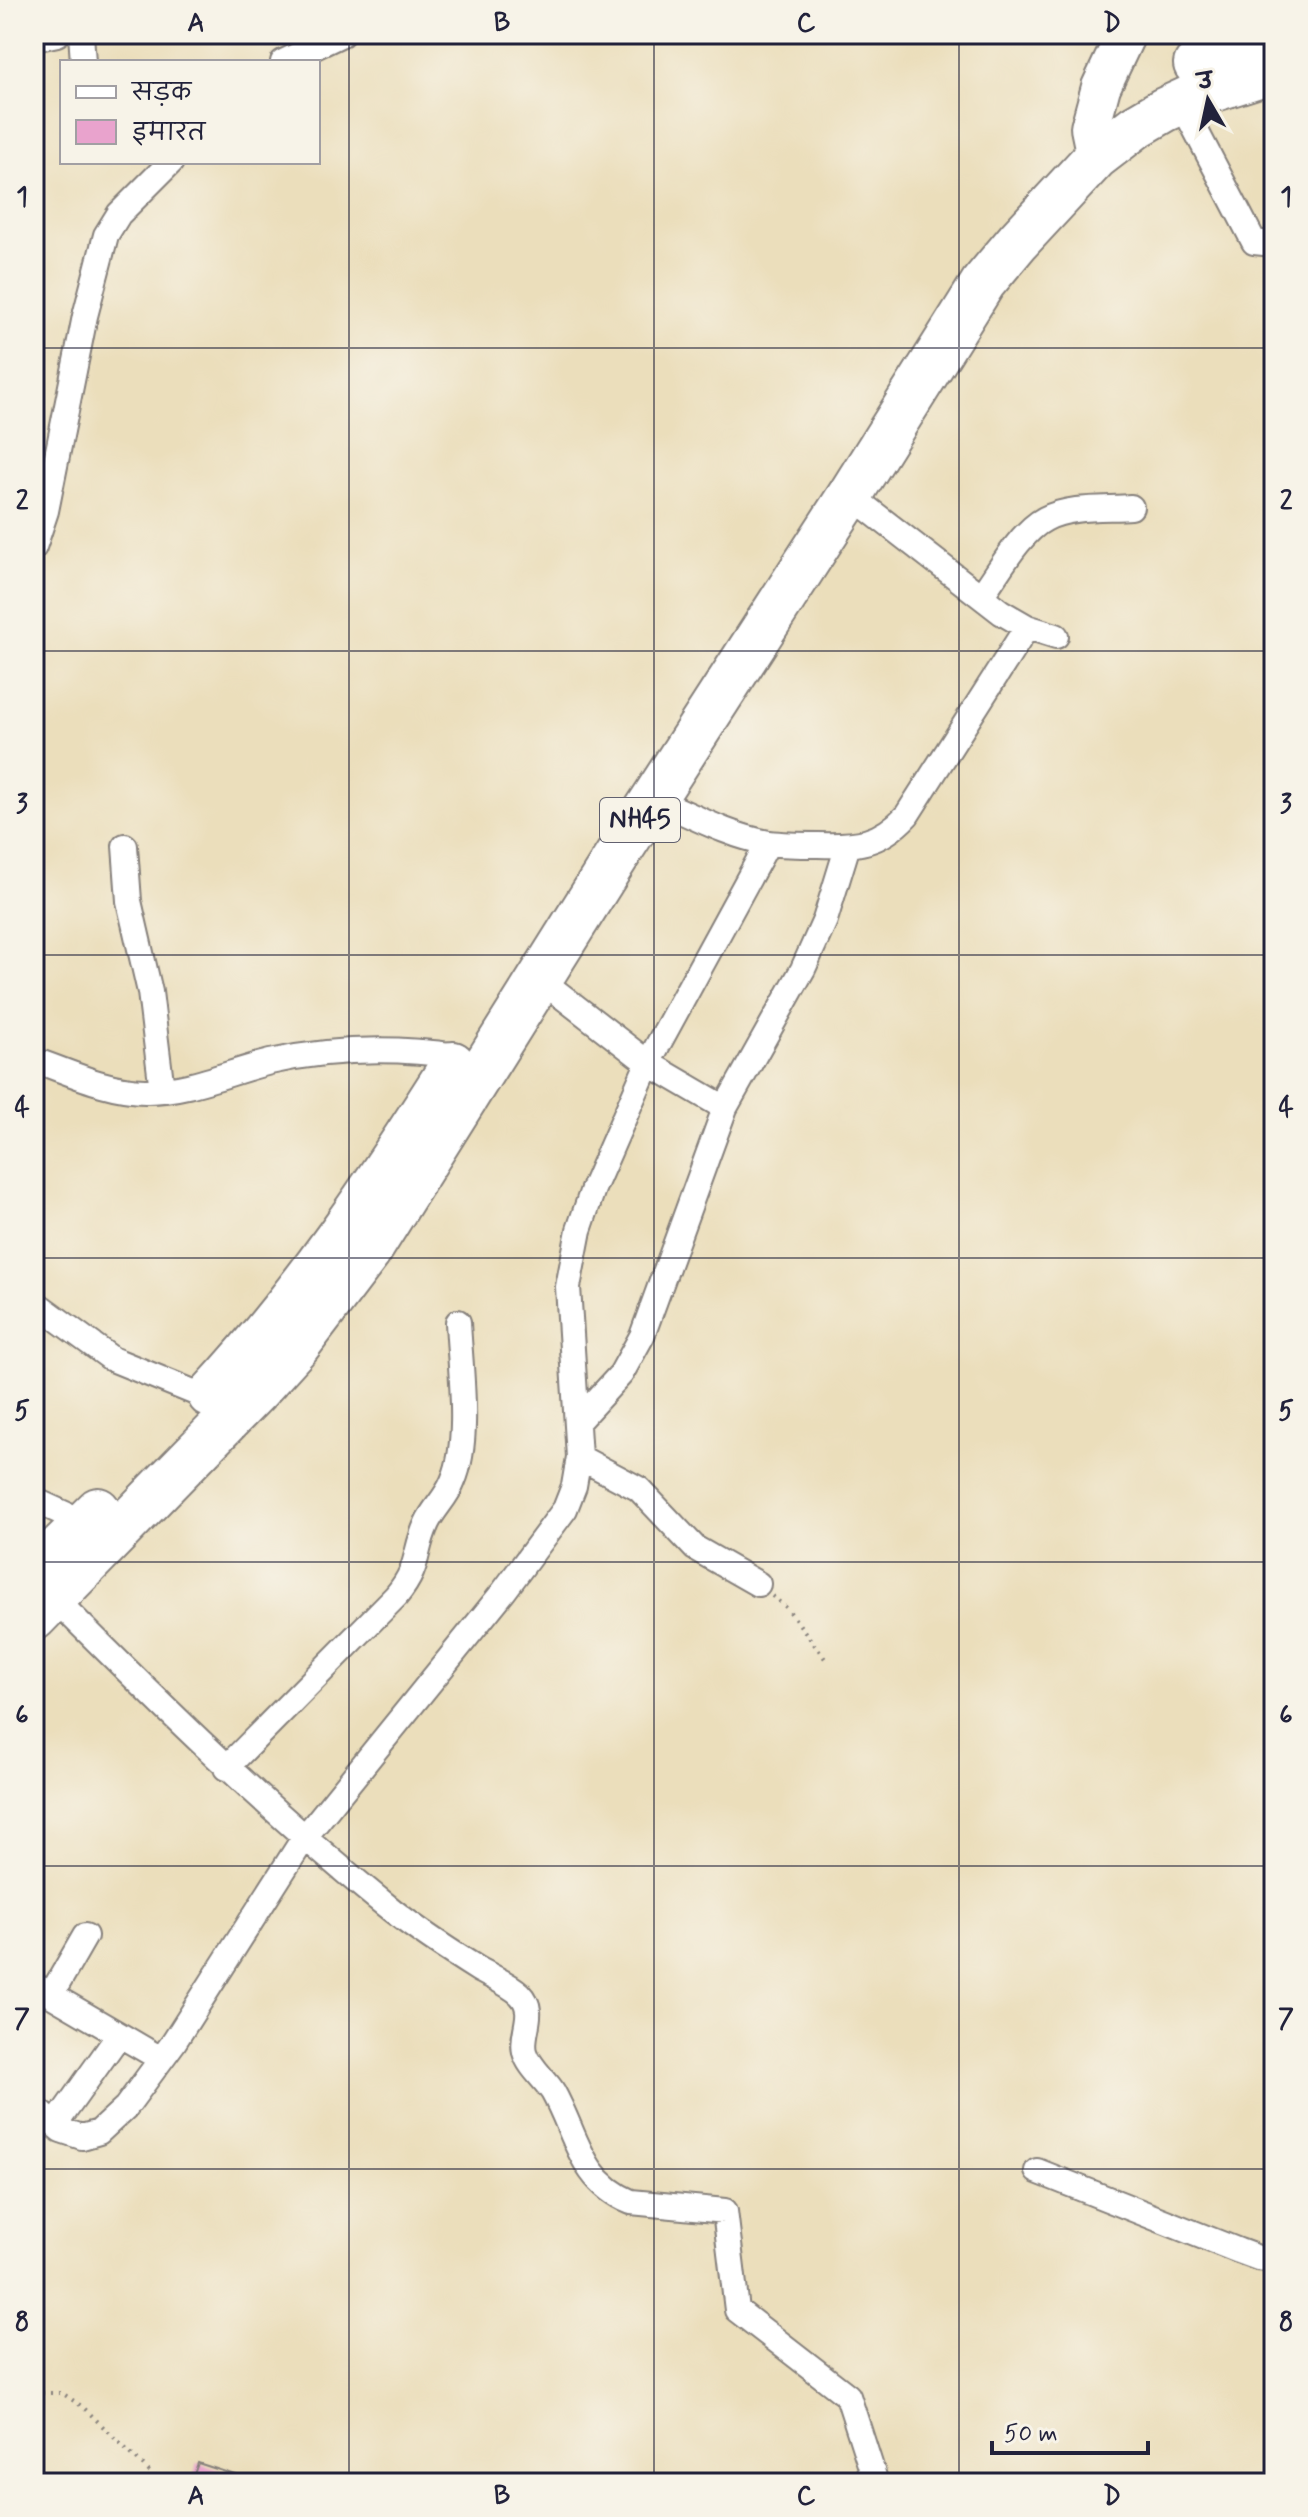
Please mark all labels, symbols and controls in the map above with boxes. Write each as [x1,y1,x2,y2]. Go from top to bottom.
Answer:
text: A [187,7,205,41]
text: B [494,7,510,41]
text: C [797,7,816,41]
text: D [1103,7,1121,41]
legend [60,60,320,164]
north arrow [1168,60,1248,140]
text: उ [1194,67,1217,98]
text: सड़क [130,78,193,109]
text: इमारत [132,118,207,149]
text: 1 [16,181,28,215]
text: 1 [1280,181,1292,215]
text: 2 [16,485,29,519]
text: 2 [1280,485,1293,519]
text: 3 [16,788,28,822]
text: 3 [1280,788,1292,822]
road number: NH45 [600,798,680,842]
text: 4 [14,1092,30,1126]
text: 4 [1278,1092,1294,1126]
text: 5 [14,1395,30,1429]
text: 5 [1278,1395,1294,1429]
text: 6 [15,1699,29,1733]
text: 6 [1279,1699,1293,1733]
text: 7 [14,2003,30,2037]
text: 7 [1278,2003,1294,2037]
text: 8 [15,2306,29,2340]
text: 8 [1279,2306,1293,2340]
scale bar [992,2405,1148,2455]
text: 50 m [1004,2419,1058,2450]
text: A [187,2480,205,2514]
text: B [494,2480,510,2514]
text: C [797,2480,816,2514]
text: D [1103,2480,1121,2514]

